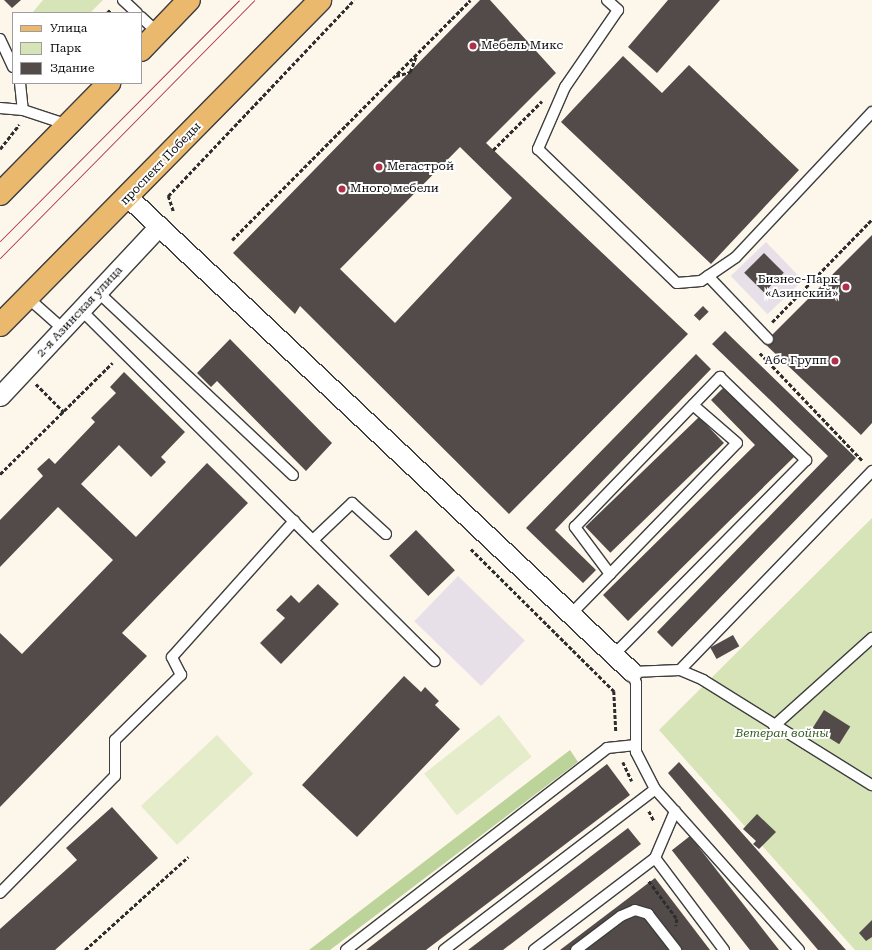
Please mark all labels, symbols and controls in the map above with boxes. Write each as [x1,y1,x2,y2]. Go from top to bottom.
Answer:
legend [12,12,142,84]
text: Улица [50,21,87,35]
place label: Мебель Микс [481,39,563,53]
text: Парк [50,41,82,55]
marker: Мебель Микс [468,41,478,51]
text: Здание [50,61,94,75]
street label: проспект Победы [118,120,204,208]
place label: Мегастрой [387,160,454,174]
marker: Мегастрой [374,162,384,172]
place label: Много мебели [350,182,439,196]
marker: Много мебели [337,184,347,194]
street label: 2-я Азинская улица [34,263,126,361]
place label: Бизнес-Парк «Азинский» [758,273,838,301]
marker: Бизнес-Парк «Азинский» [841,282,851,292]
place label: Абс Групп [765,354,827,368]
marker: Абс Групп [830,356,840,366]
park label: Ветеран войны [735,727,829,741]

